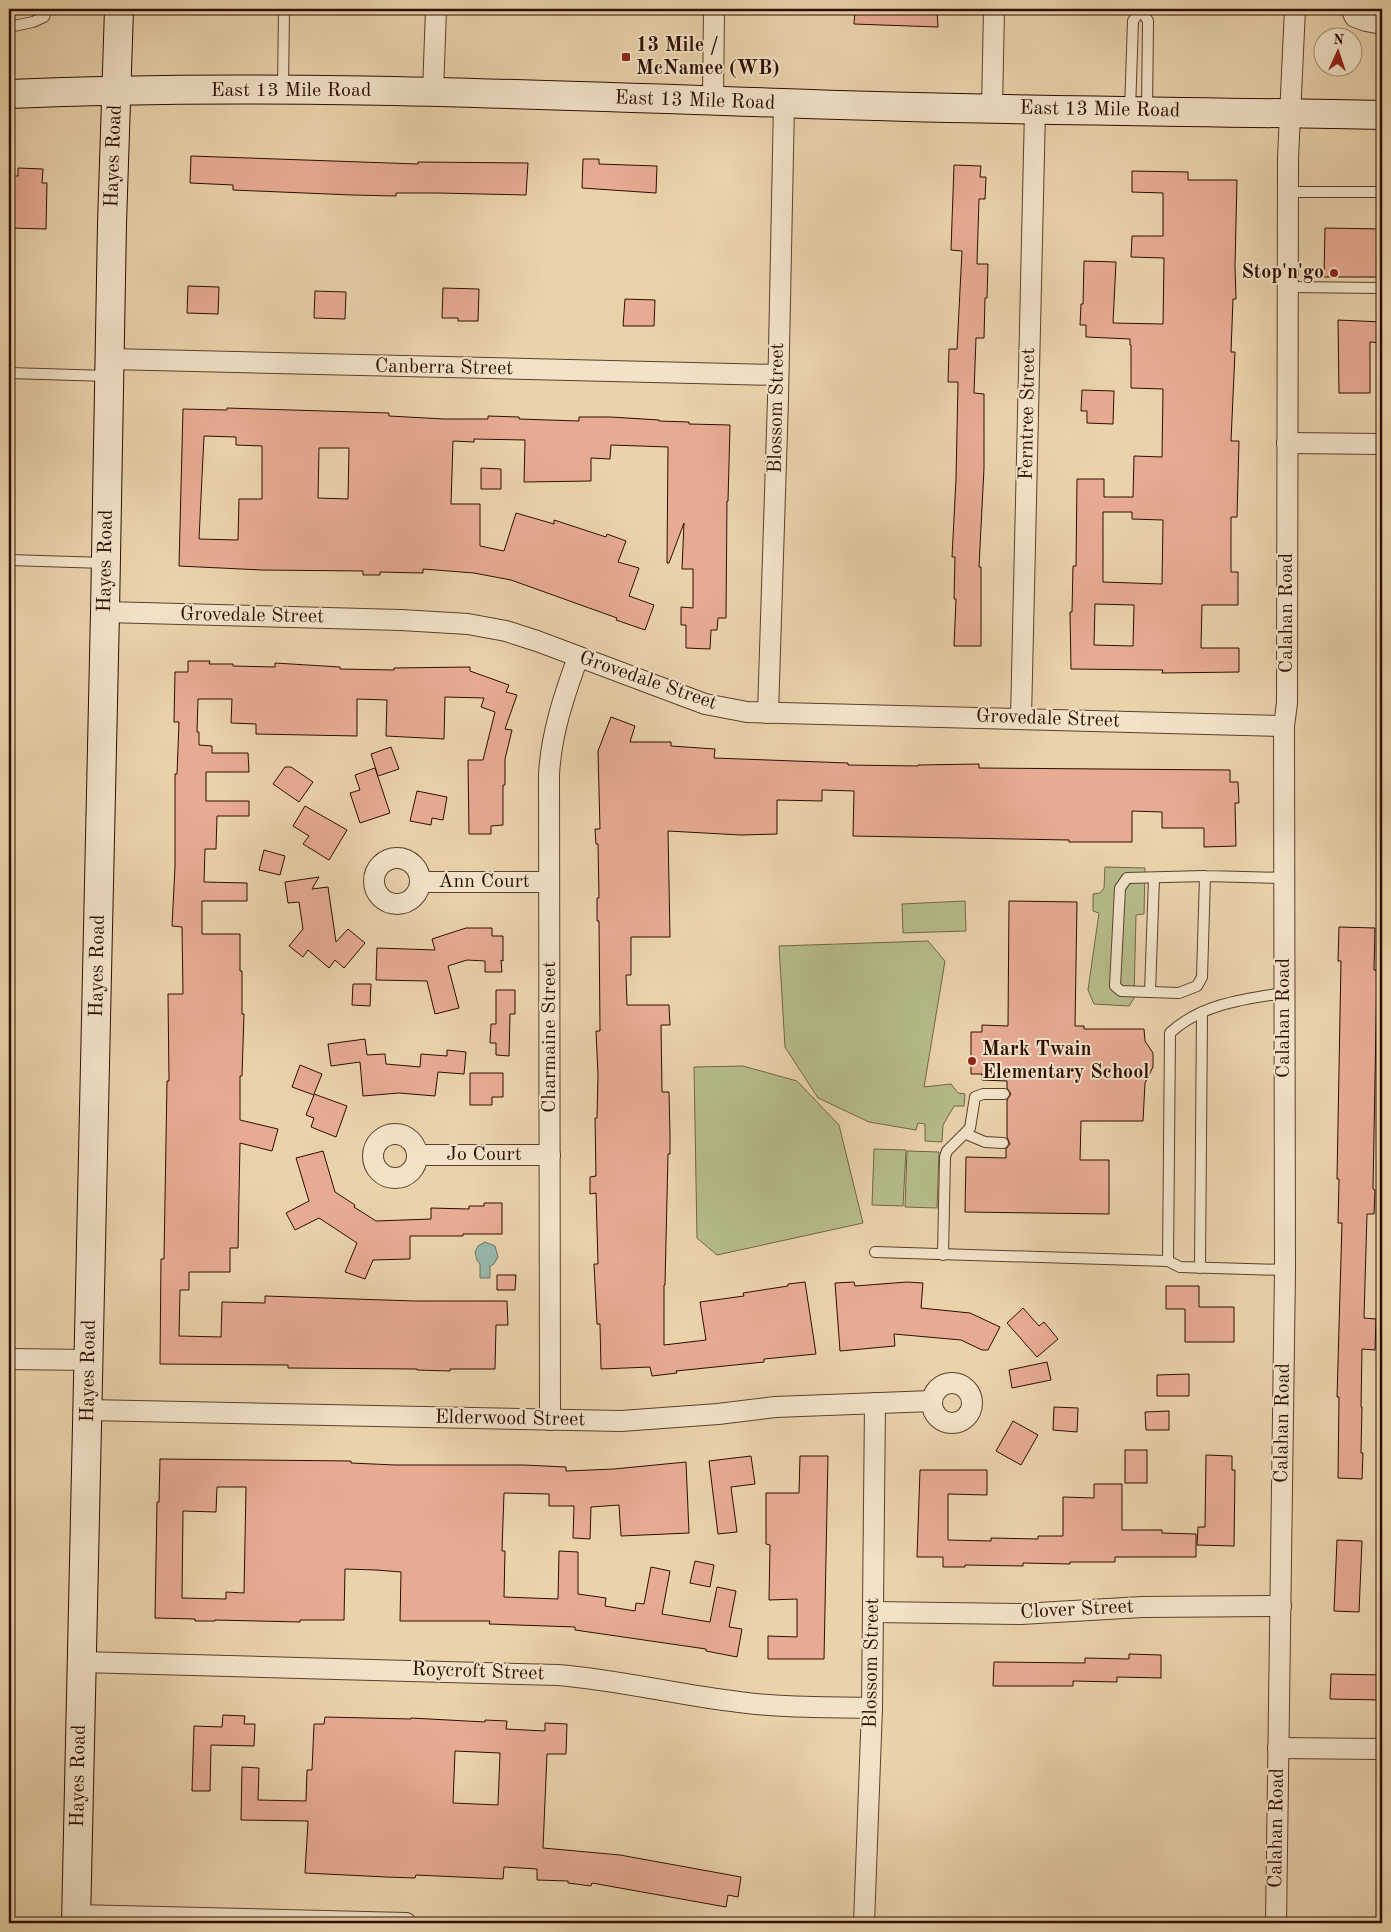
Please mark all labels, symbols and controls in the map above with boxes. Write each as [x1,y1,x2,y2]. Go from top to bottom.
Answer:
north arrow [1314,28,1364,78]
text: N [1333,33,1345,47]
place label: 13 Mile / McNamee (WB) [636,36,780,79]
marker: 13 Mile / McNamee (WB) [620,51,632,63]
street label: East 13 Mile Road [211,81,371,101]
street label: East 13 Mile Road [614,88,776,114]
street label: East 13 Mile Road [1019,99,1181,121]
street label: Hayes Road [102,104,126,208]
place label: Stop'n'go [1241,263,1324,283]
marker: Stop'n'go [1328,267,1340,279]
street label: Blossom Street [766,342,788,474]
street label: Ferntree Street [1017,348,1039,480]
street label: Canberra Street [375,357,513,379]
street label: Hayes Road [95,509,117,613]
street label: Calahan Road [1277,553,1297,673]
street label: Grovedale Street [180,605,324,627]
street label: Grovedale Street [577,648,719,714]
street label: Grovedale Street [976,706,1120,732]
street label: Ann Court [438,872,530,892]
street label: Hayes Road [87,914,109,1018]
street label: Calahan Road [1274,958,1294,1078]
street label: Charmaine Street [540,961,560,1113]
place label: Mark Twain Elementary School [982,1040,1149,1083]
marker: Mark Twain Elementary School [966,1055,978,1067]
street label: Jo Court [446,1145,522,1165]
street label: Hayes Road [78,1319,100,1423]
street label: Calahan Road [1272,1363,1294,1483]
street label: Elderwood Street [435,1408,585,1430]
street label: Blossom Street [861,1597,883,1729]
street label: Clover Street [1020,1597,1134,1623]
street label: Roycroft Street [411,1660,545,1684]
street label: Hayes Road [68,1724,90,1828]
street label: Calahan Road [1266,1768,1288,1888]

